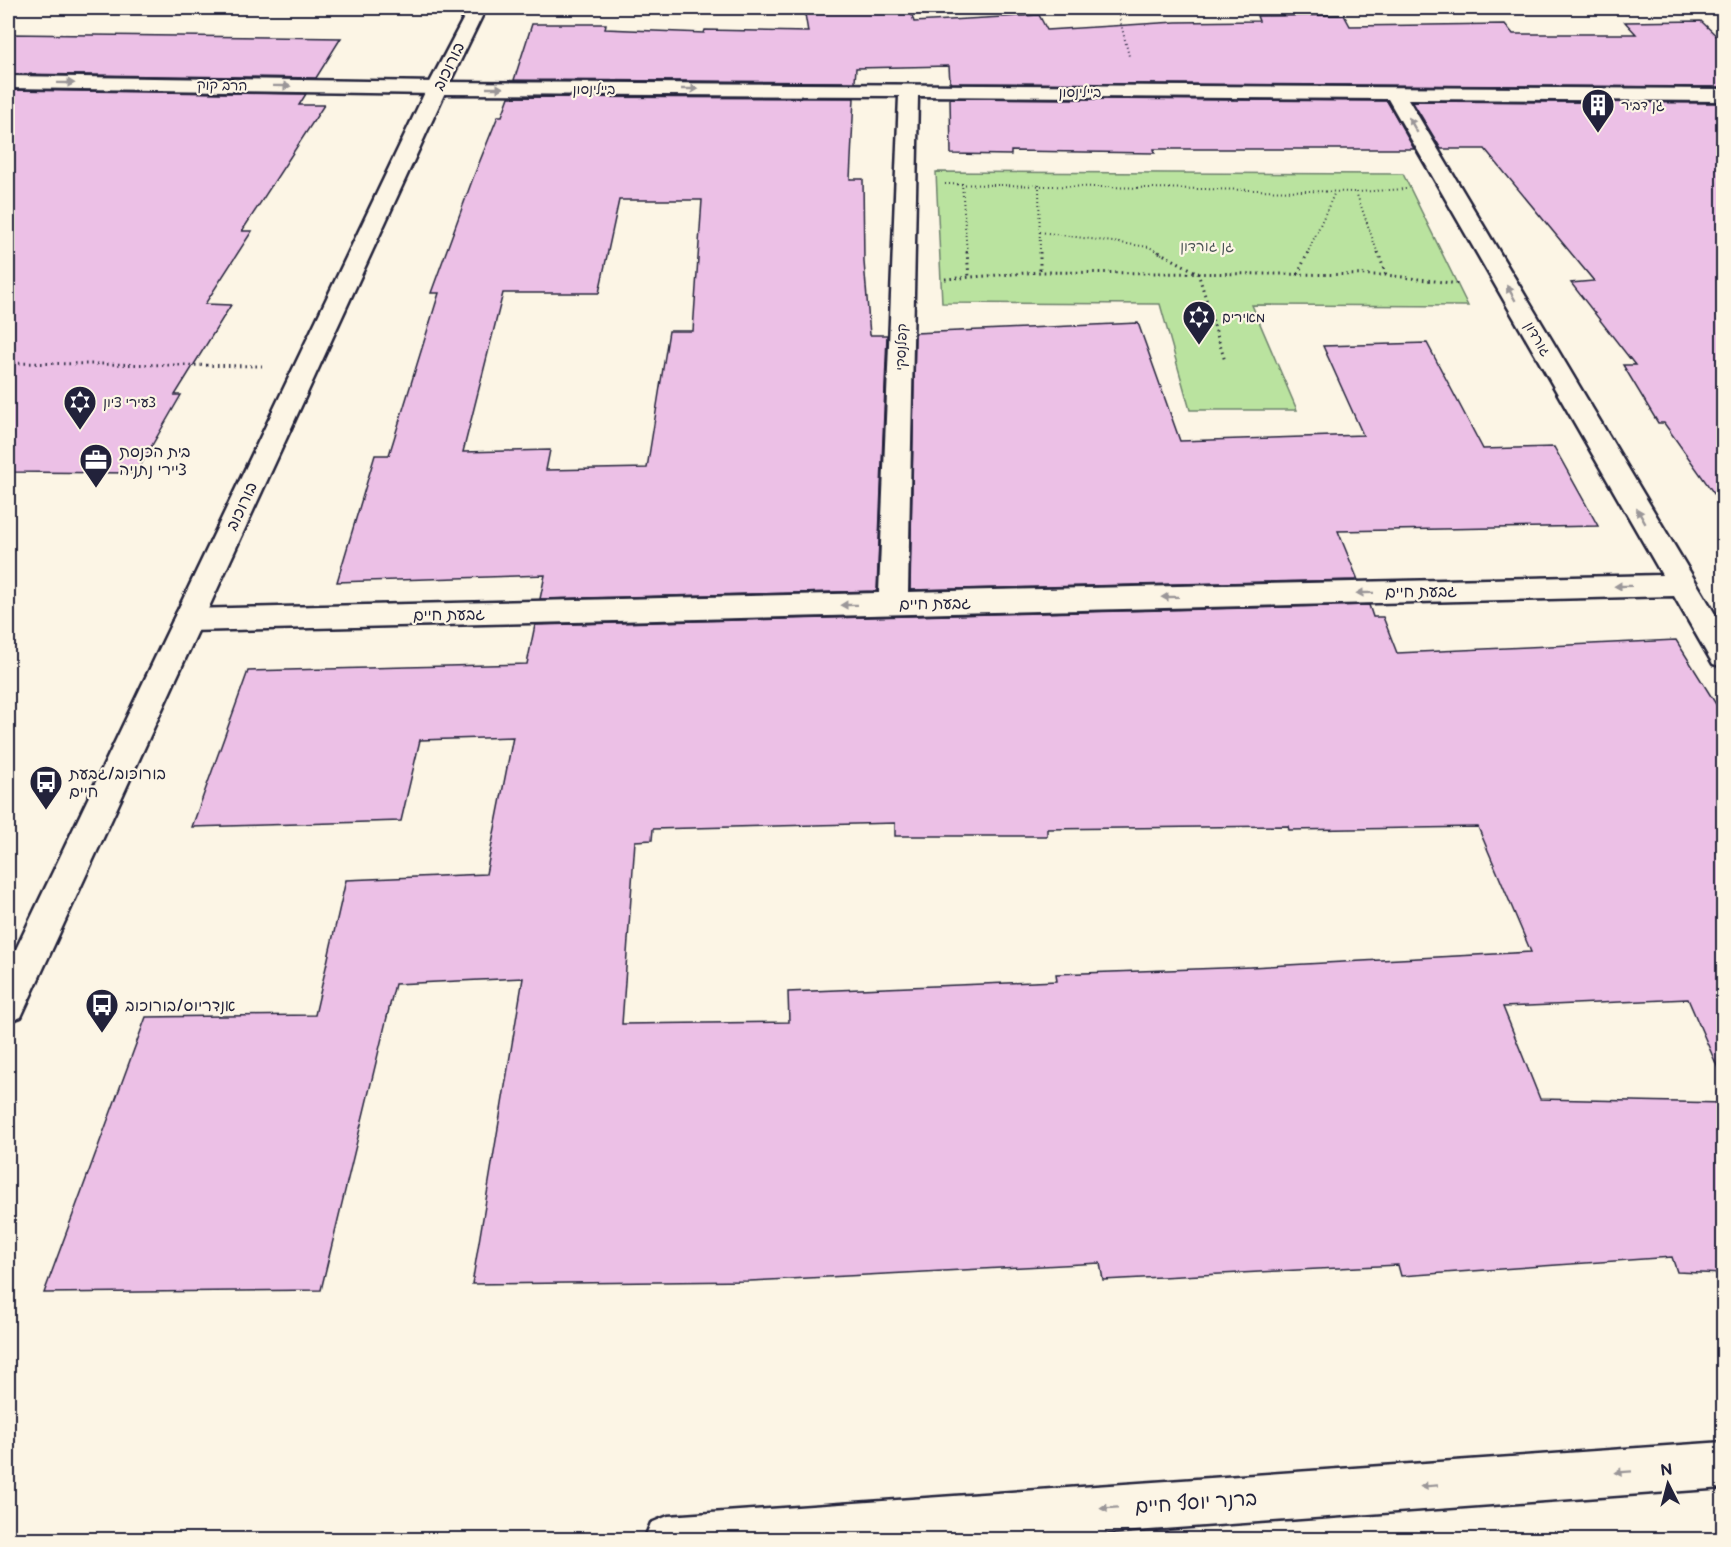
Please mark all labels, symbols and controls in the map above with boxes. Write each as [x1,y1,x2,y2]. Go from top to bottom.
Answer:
street label: בורוכוב [430,39,469,94]
street label: הרב קוק [196,77,248,94]
one-way arrow [56,78,75,88]
one-way arrow [272,81,291,91]
street label: ביילינסון [573,81,615,98]
one-way arrow [486,83,505,93]
one-way arrow [681,84,700,94]
street label: ביילינסון [1059,84,1101,101]
building icon: גן דביר [1580,87,1616,134]
place label: גן דביר [1621,97,1665,114]
one-way arrow [1407,117,1418,133]
park label: גן גורדון [1180,238,1234,255]
one-way arrow [1506,284,1516,301]
synagogue icon: מאירים [1181,299,1217,346]
place label: מאירים [1222,309,1265,326]
street label: גורדון [1521,319,1554,360]
street label: קפלנסקי [892,323,911,371]
synagogue icon: צעירי ציון [62,384,98,431]
place label: צעירי ציון [103,394,156,411]
office icon: בית הכנסת ציירי נתניה [78,442,114,489]
place label: בית הכנסת ציירי נתניה [119,443,190,480]
street label: בורוכוב [223,479,262,534]
one-way arrow [1636,508,1647,524]
one-way arrow [1614,581,1633,591]
street label: גבעת חיים [1385,582,1457,603]
one-way arrow [1356,588,1375,597]
one-way arrow [1161,593,1180,602]
street label: גבעת חיים [899,594,971,615]
one-way arrow [840,601,859,610]
street label: גבעת חיים [413,605,485,626]
bus stop icon: בורוכוב/גבעת חיים [28,764,64,811]
place label: בורוכוב/גבעת חיים [68,765,166,802]
bus stop icon: אנדריוס/בורוכוב [84,987,120,1034]
place label: אנדריוס/בורוכוב [125,997,235,1016]
north arrow [1638,1454,1698,1514]
text: N [1660,1460,1674,1481]
one-way arrow [1614,1467,1633,1477]
one-way arrow [1419,1481,1438,1491]
street label: ברנר יוסף חיים [1134,1487,1258,1519]
one-way arrow [1099,1504,1118,1513]

